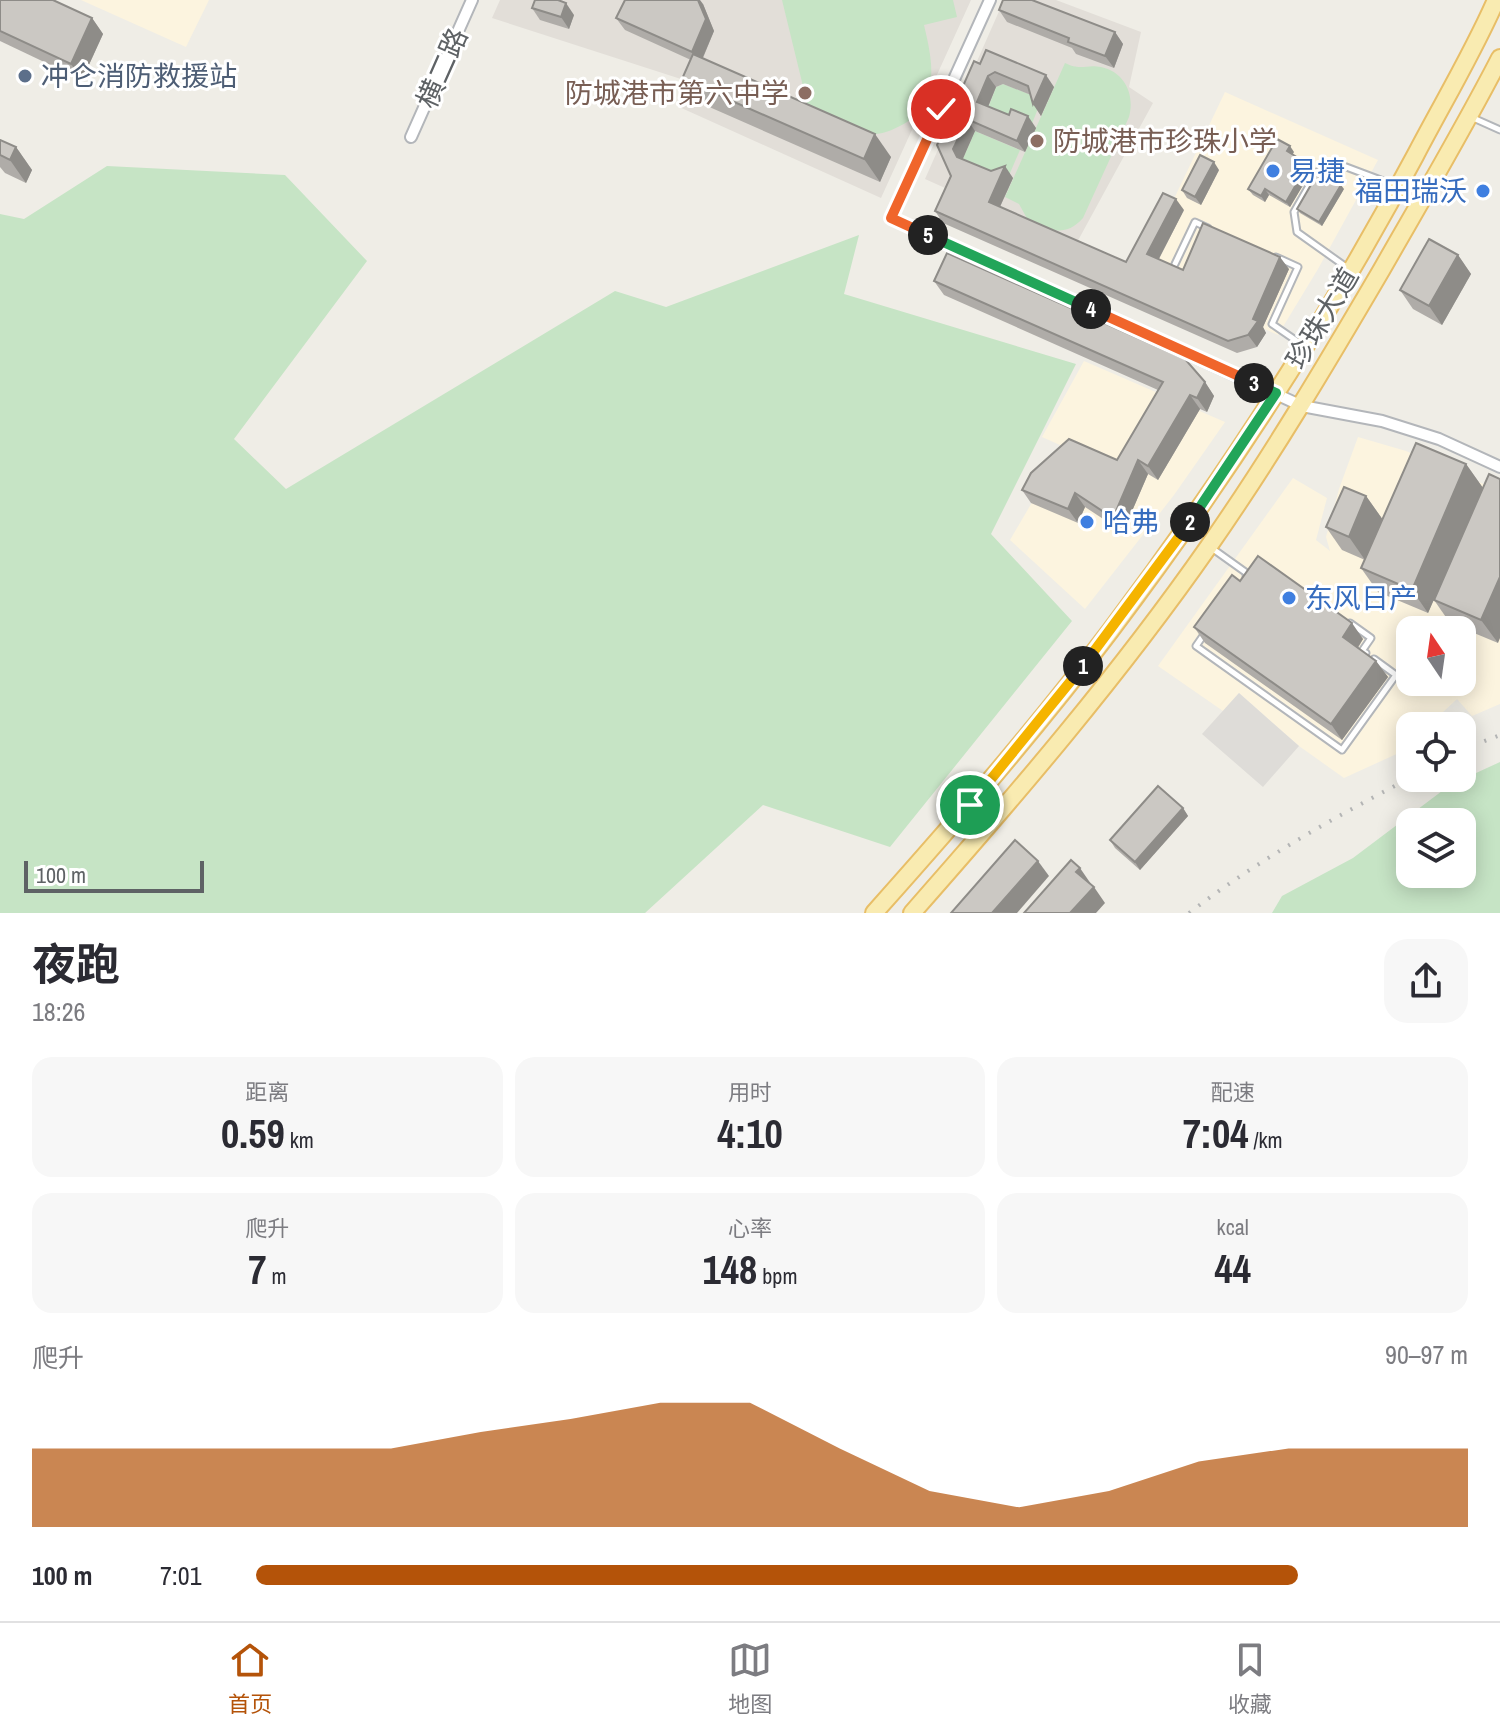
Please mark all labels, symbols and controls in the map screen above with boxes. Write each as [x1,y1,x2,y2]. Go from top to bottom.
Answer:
street label: 横二路 [408,22,476,114]
place label: 冲仑消防救援站 [41,57,237,95]
marker: 冲仑消防救援站 [16,67,34,85]
place label: 防城港市第六中学 [565,74,789,112]
pin [907,75,975,143]
marker: 防城港市第六中学 [796,84,814,102]
icon: check [919,87,963,131]
place label: 防城港市珍珠小学 [1053,122,1277,160]
marker: 防城港市珍珠小学 [1028,132,1046,150]
place label: 易捷 [1289,152,1345,190]
marker: 易捷 [1264,162,1282,180]
place label: 福田瑞沃 [1355,172,1467,210]
marker: 福田瑞沃 [1474,182,1492,200]
pin: 5 [908,215,948,255]
text: 5 [923,220,933,250]
street label: 珍珠大道 [1277,260,1367,376]
pin: 4 [1071,289,1111,329]
text: 4 [1086,294,1096,324]
pin: 3 [1234,363,1274,403]
text: 3 [1249,368,1259,398]
pin: 2 [1170,502,1210,542]
place label: 哈弗 [1103,503,1159,541]
text: 2 [1185,507,1195,537]
marker: 哈弗 [1078,513,1096,531]
place label: 东风日产 [1305,579,1417,617]
marker: 东风日产 [1280,589,1298,607]
north arrow [1396,616,1476,696]
map controls [1396,616,1476,888]
pin: 1 [1063,646,1103,686]
text: 1 [1078,651,1088,681]
button: locate [1396,712,1476,792]
pin [936,771,1004,839]
icon: arrive [948,783,992,827]
button: layers [1396,808,1476,888]
scale bar [24,857,204,893]
text: 100 m [36,860,86,890]
text: 夜跑 [32,934,120,994]
button: share [1384,939,1468,1023]
text: 18:26 [32,994,85,1029]
text: 距离 [245,1077,289,1107]
text: 用时 [728,1077,772,1107]
text: 配速 [1211,1077,1255,1107]
text: 0.59 [221,1107,285,1160]
text: 4:10 [717,1107,783,1160]
text: 7:04 [1183,1107,1248,1160]
text: km [285,1125,314,1155]
text: /km [1248,1125,1283,1155]
text: kcal [1217,1212,1249,1242]
text: 爬升 [245,1213,289,1243]
text: 心率 [728,1213,772,1243]
text: 44 [1214,1242,1251,1295]
text: 7 [248,1243,266,1296]
text: 148 [703,1243,757,1296]
text: m [266,1261,286,1291]
text: bpm [757,1261,797,1291]
text: 90–97 m [1385,1337,1468,1372]
text: 爬升 [32,1340,84,1375]
text: 100 m [32,1558,92,1593]
text: 7:01 [160,1558,202,1593]
tab: 首页 [228,1638,272,1719]
tab: 地图 [728,1638,772,1719]
tab: 收藏 [1228,1638,1272,1719]

